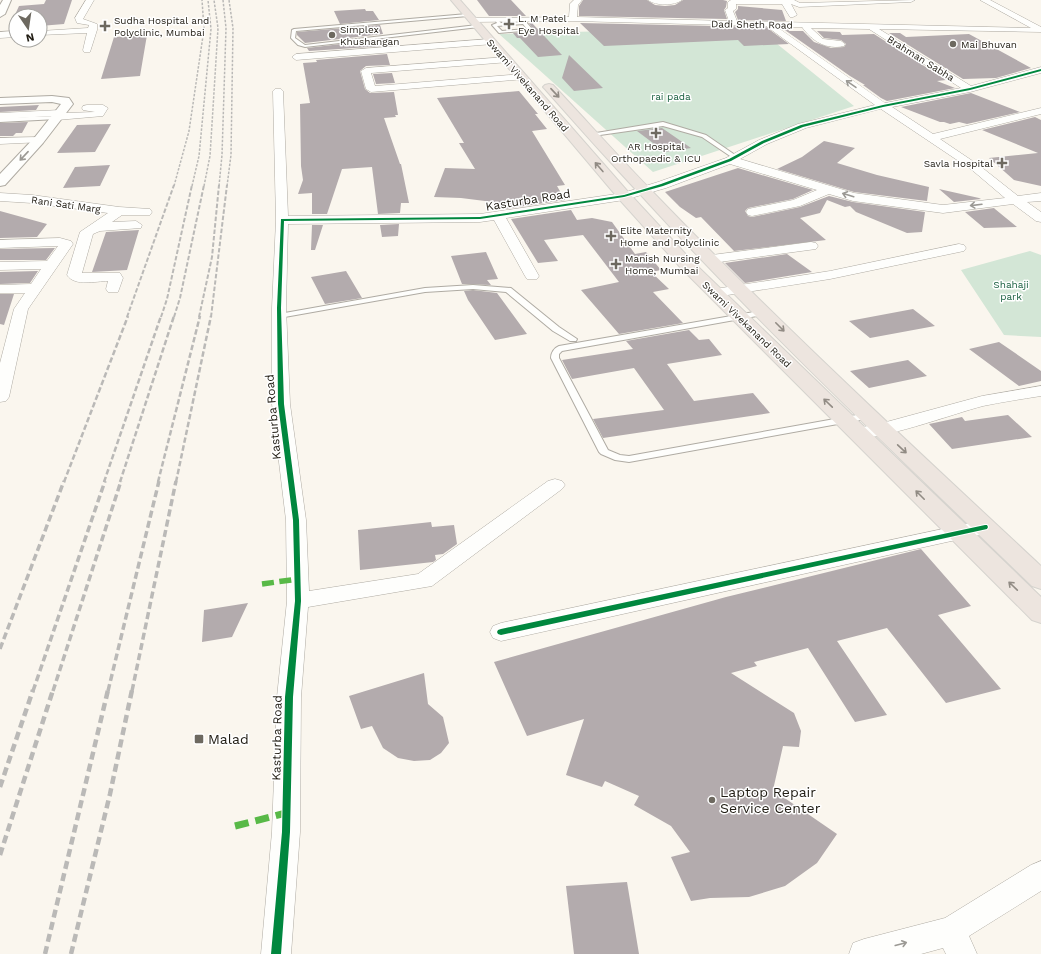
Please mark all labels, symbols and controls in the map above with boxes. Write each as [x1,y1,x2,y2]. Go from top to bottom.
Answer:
north arrow [8,8,48,48]
place label: L. M Patel Eye Hospital [518,13,579,36]
place label: Sudha Hospital and Polyclinic, Mumbai [114,15,209,38]
marker: L. M Patel Eye Hospital [503,18,515,30]
street label: Dadi Sheth Road [711,18,793,31]
marker: Sudha Hospital and Polyclinic, Mumbai [99,20,111,32]
place label: Simplex Khushangan [340,24,399,47]
text: N [25,30,36,45]
marker: Simplex Khushangan [327,30,337,40]
street label: Brahman Sabha [885,33,957,84]
street label: Swami Vivekanand Road [484,37,571,134]
marker: Mai Bhuvan [948,39,958,49]
place label: Mai Bhuvan [961,39,1017,50]
one-way arrow [846,80,857,88]
one-way arrow [550,88,559,98]
park label: rai pada [651,91,691,102]
marker: AR Hospital Orthopaedic & ICU [650,127,662,139]
place label: AR Hospital Orthopaedic & ICU [611,141,701,164]
one-way arrow [19,151,29,161]
marker: Savla Hospital [996,157,1008,169]
place label: Savla Hospital [924,158,993,169]
one-way arrow [594,161,603,172]
street label: Kasturba Road [485,186,571,214]
one-way arrow [841,191,854,198]
street label: Rani Sati Marg [31,194,102,215]
one-way arrow [970,201,983,209]
place label: Elite Maternity Home and Polyclinic [620,225,720,248]
marker: Elite Maternity Home and Polyclinic [605,230,617,242]
place label: Manish Nursing Home, Mumbai [625,253,700,276]
marker: Manish Nursing Home, Mumbai [610,258,622,270]
street label: Swami Vivekanand Road [700,279,793,370]
park label: Shahaji park [993,279,1029,302]
one-way arrow [775,322,785,332]
street label: Kasturba Road [262,374,284,460]
one-way arrow [823,398,833,408]
one-way arrow [897,444,907,453]
one-way arrow [915,490,925,500]
one-way arrow [1008,581,1018,591]
street label: Kasturba Road [269,695,285,781]
place label: Malad [208,731,249,747]
marker: Malad [193,733,205,745]
place label: Laptop Repair Service Center [720,784,821,816]
marker: Laptop Repair Service Center [707,795,717,805]
one-way arrow [894,940,907,947]

